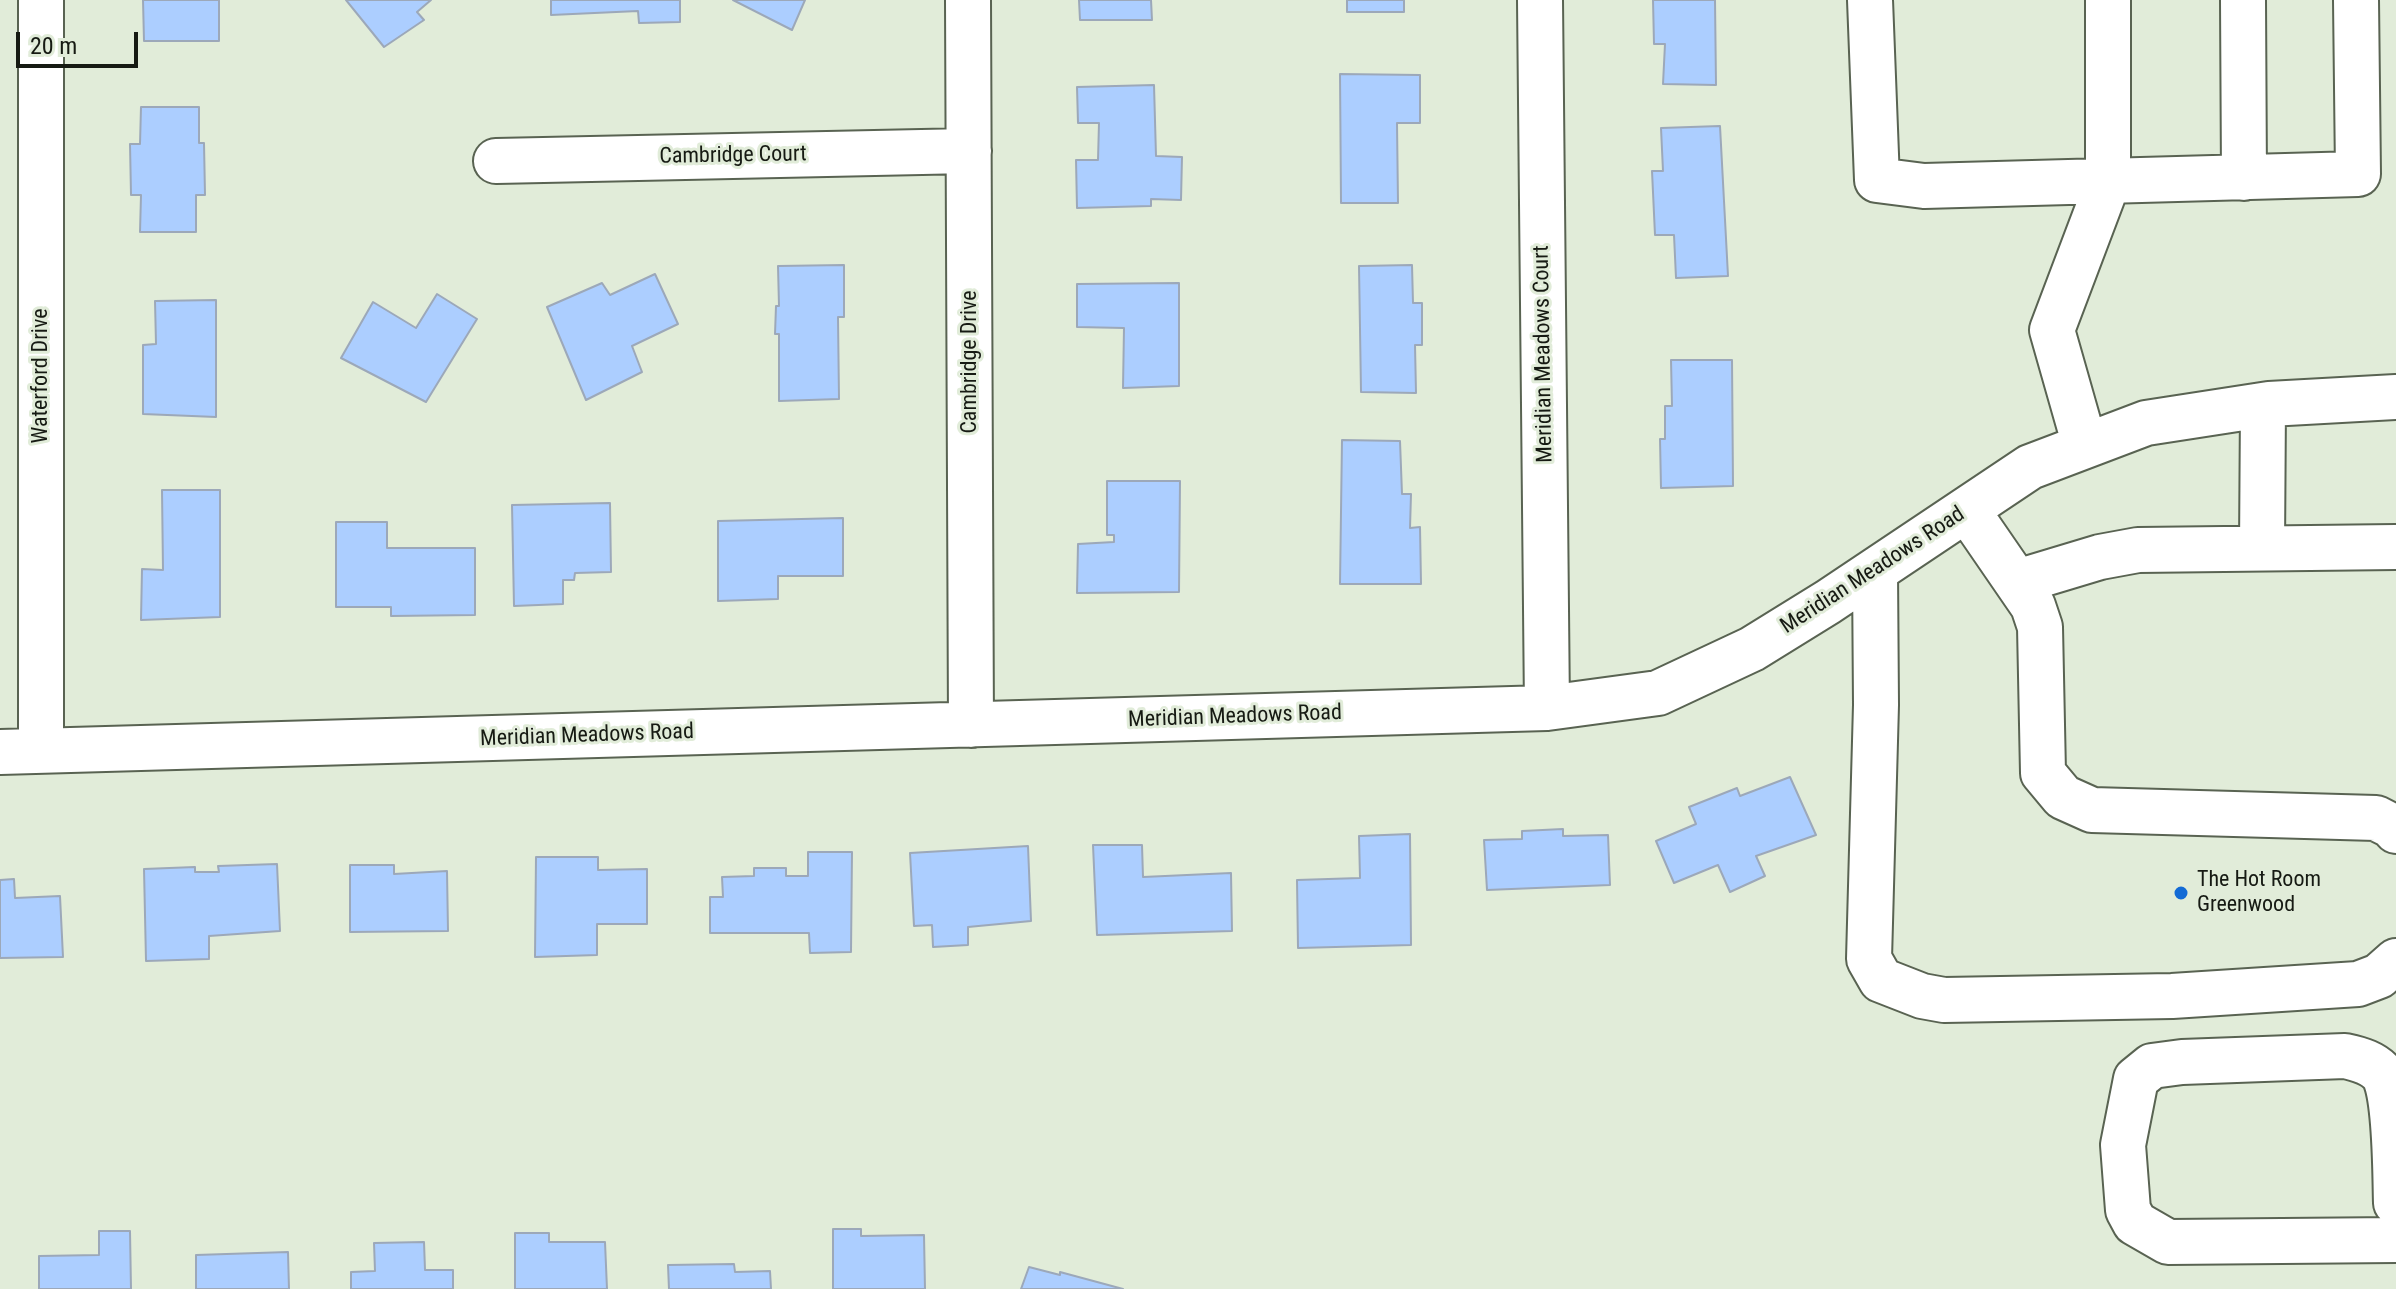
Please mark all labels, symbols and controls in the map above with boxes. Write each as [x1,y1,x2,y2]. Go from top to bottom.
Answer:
scale bar [20,16,142,66]
text: 20 m [30,32,77,60]
street label: Cambridge Court [659,142,807,170]
street label: Meridian Meadows Court [1529,245,1559,463]
street label: Cambridge Drive [957,290,983,434]
street label: Waterford Drive [28,309,54,443]
street label: Meridian Meadows Road [1776,502,1970,640]
street label: Meridian Meadows Road [1128,700,1342,734]
street label: Meridian Meadows Road [480,719,694,753]
place label: The Hot Room Greenwood [2197,867,2321,918]
marker: The Hot Room Greenwood [2172,884,2190,902]

